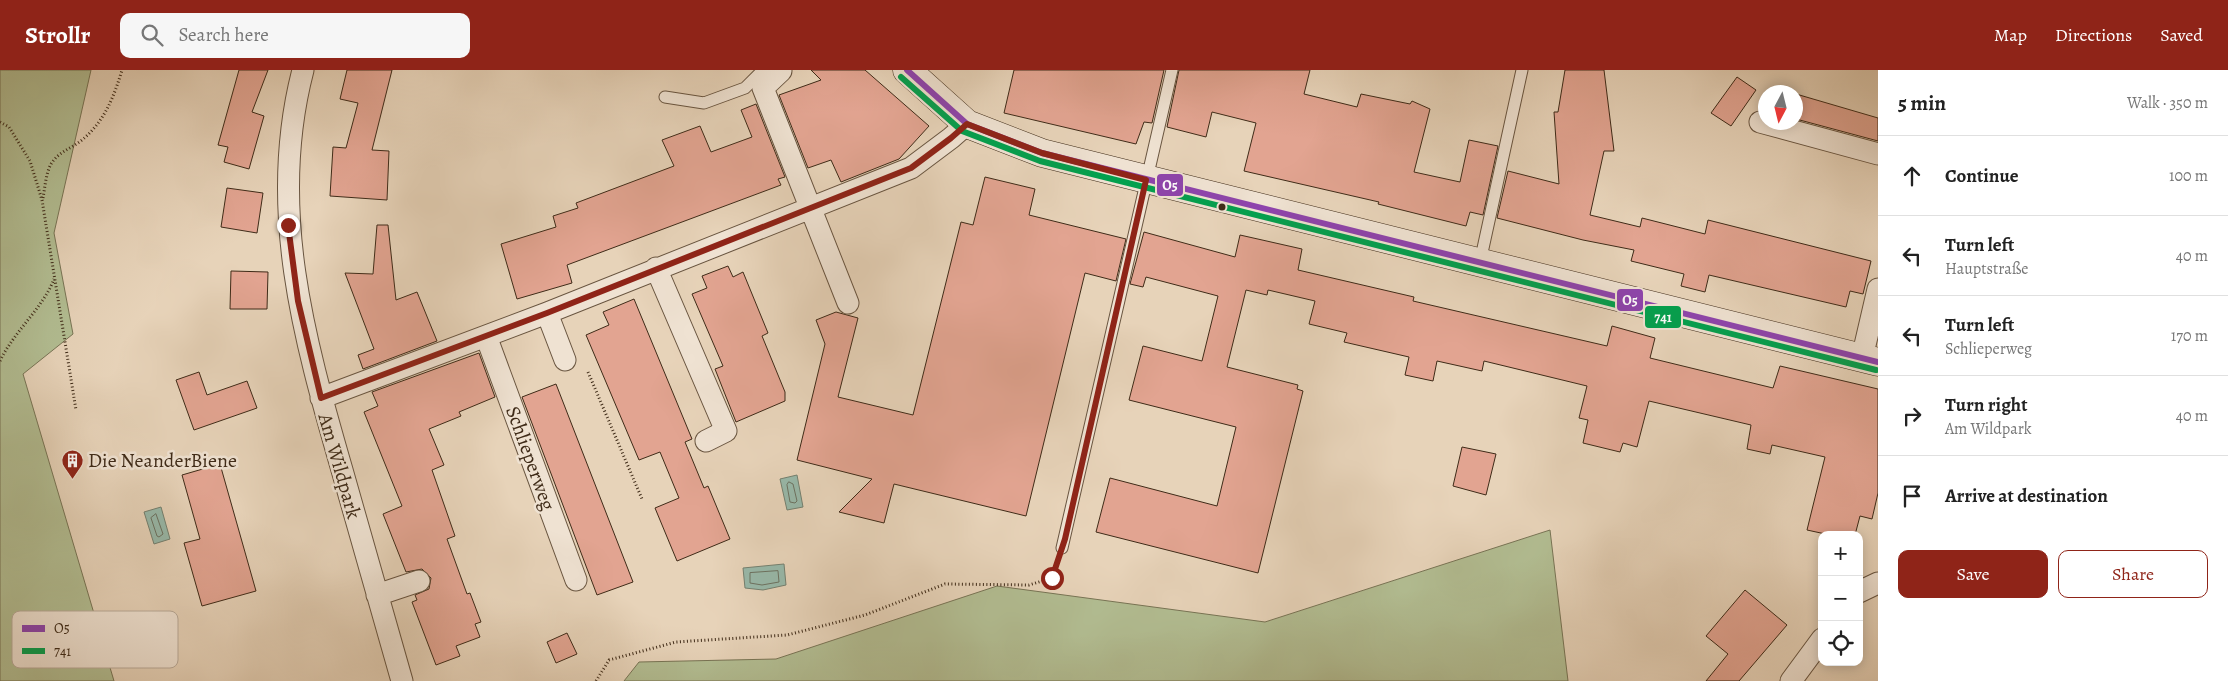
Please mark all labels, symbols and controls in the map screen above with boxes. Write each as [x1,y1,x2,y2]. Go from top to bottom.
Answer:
search box [120,13,470,58]
text: Strollr [25,19,90,51]
icon: search [138,21,166,49]
text: Search here [178,22,269,48]
text: Map [1994,23,2027,47]
text: Directions [2055,23,2132,47]
text: Saved [2160,23,2203,47]
north arrow [1758,85,1803,130]
text: 5 min [1898,89,1946,117]
text: Walk · 350 m [2127,92,2208,114]
icon: ahead [1898,162,1926,190]
text: Continue [1945,163,2019,189]
text: 100 m [2169,165,2208,187]
line badge: O5 [1156,173,1184,197]
text: O5 [1162,176,1178,195]
unlabelled marker [1217,202,1227,212]
route end [277,214,300,237]
text: Turn left [1945,232,2014,258]
icon: left [1898,242,1926,270]
text: 40 m [2176,245,2208,267]
text: Hauptstraße [1945,258,2028,280]
line badge: O5 [1616,288,1644,312]
text: O5 [1622,291,1638,310]
line badge: 741 [1644,305,1682,329]
text: 741 [1654,308,1672,327]
text: Turn left [1945,312,2014,338]
icon: left [1898,322,1926,350]
text: 170 m [2171,325,2208,347]
text: Schlieperweg [1945,338,2032,360]
text: Turn right [1945,392,2027,418]
street label: Schlieperweg [499,402,562,514]
icon: right [1898,402,1926,430]
text: 40 m [2176,405,2208,427]
street label: Am Wildpark [311,409,367,522]
text: Am Wildpark [1945,418,2032,440]
place label: Die NeanderBiene [88,447,237,474]
building icon: Die NeanderBiene [60,448,84,479]
icon: arrive [1898,482,1926,510]
text: Arrive at destination [1945,483,2108,509]
map controls [1818,531,1863,666]
button: + [1818,531,1863,576]
button: Save [1898,550,2048,598]
button: Share [2058,550,2208,598]
route start [1041,567,1064,590]
button: − [1818,576,1863,621]
legend [12,611,178,668]
text: O5 [54,619,70,638]
button: locate [1818,621,1863,666]
text: 741 [54,642,71,661]

